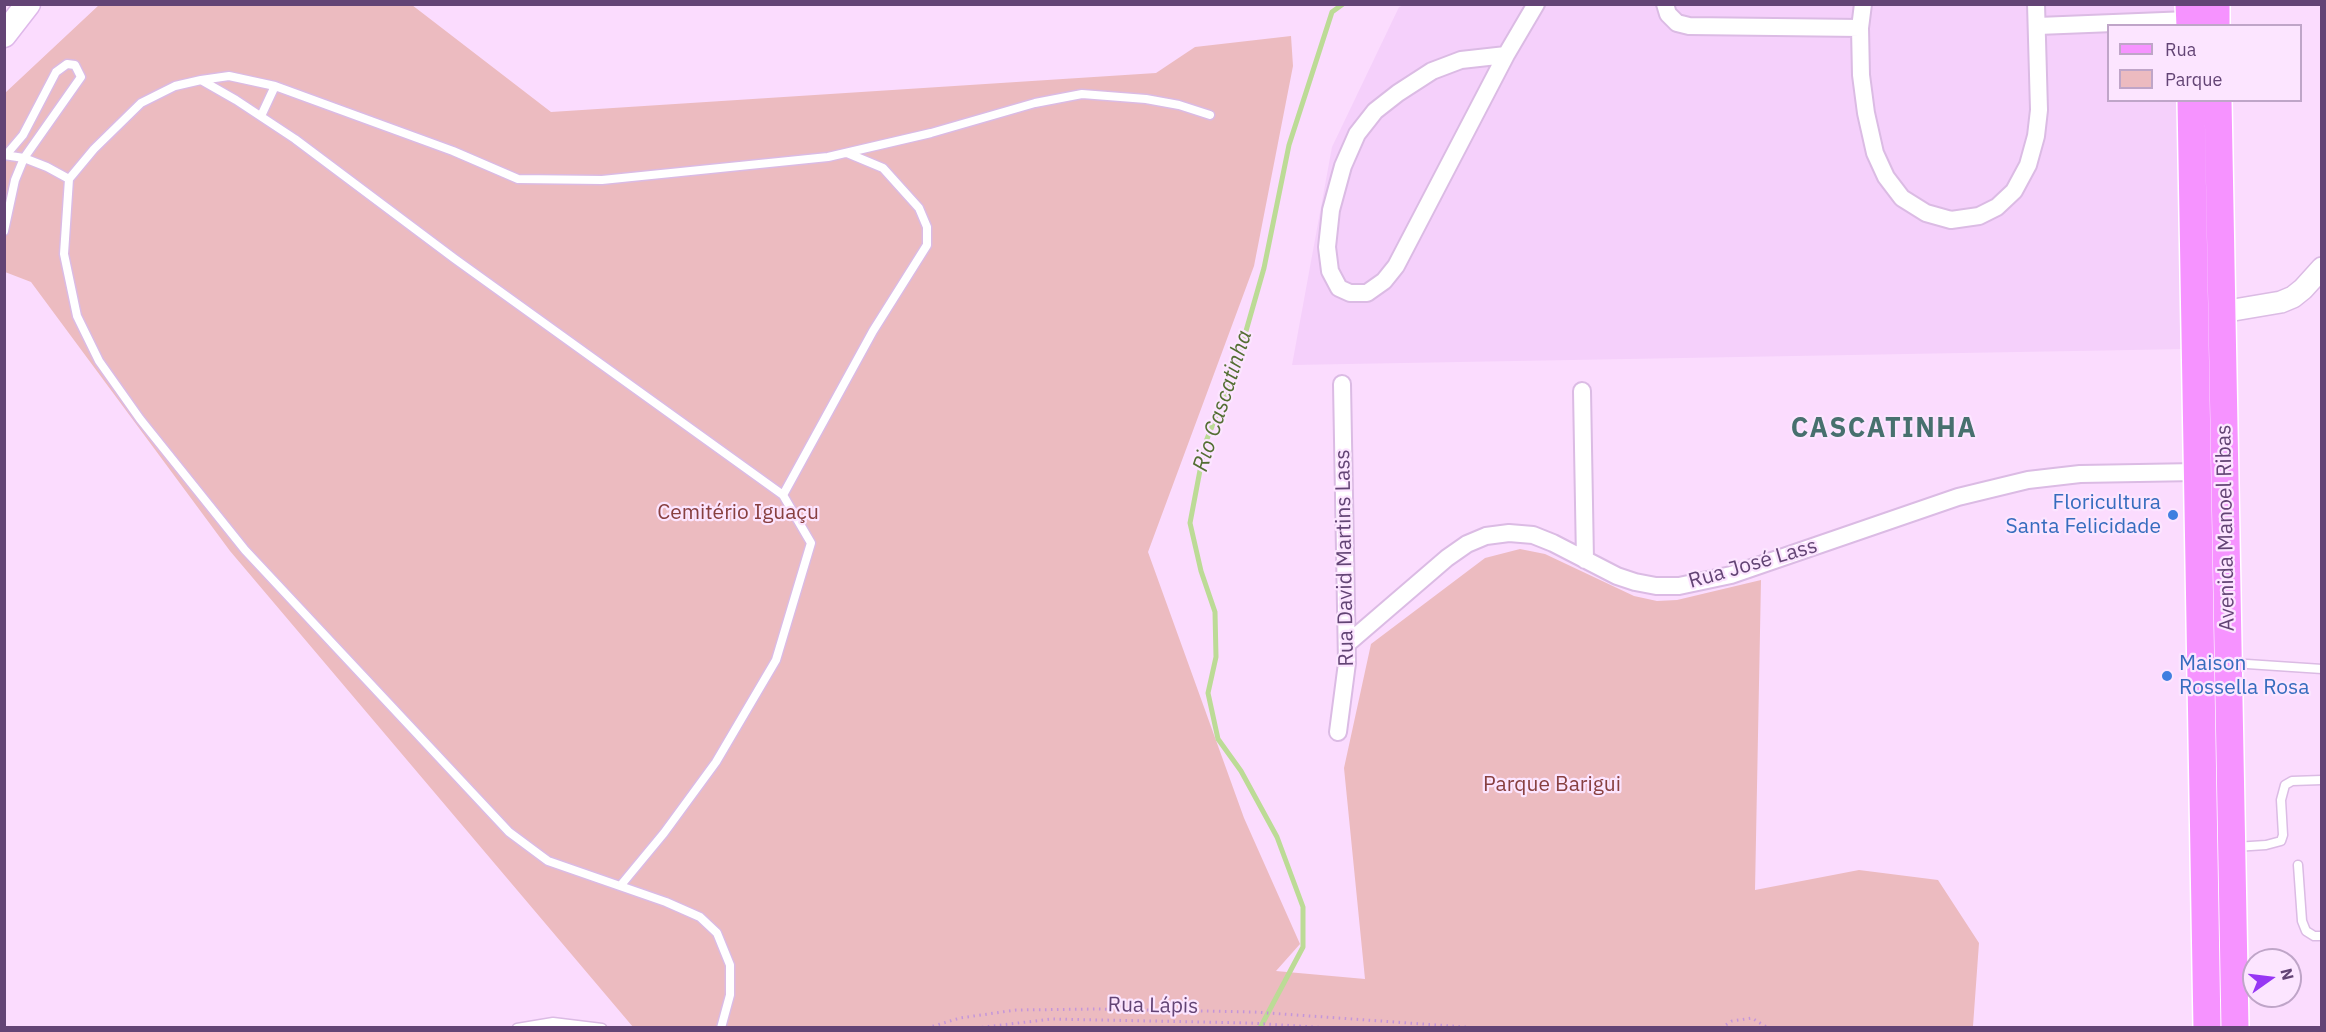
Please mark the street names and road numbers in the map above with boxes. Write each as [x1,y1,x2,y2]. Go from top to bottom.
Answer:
street label: Avenida Manoel Ribas [2212,424,2240,632]
street label: Rua David Martins Lass [1331,449,1359,667]
street label: Rua José Lass [1686,534,1820,594]
street label: Rua Lápis [1107,993,1199,1019]

